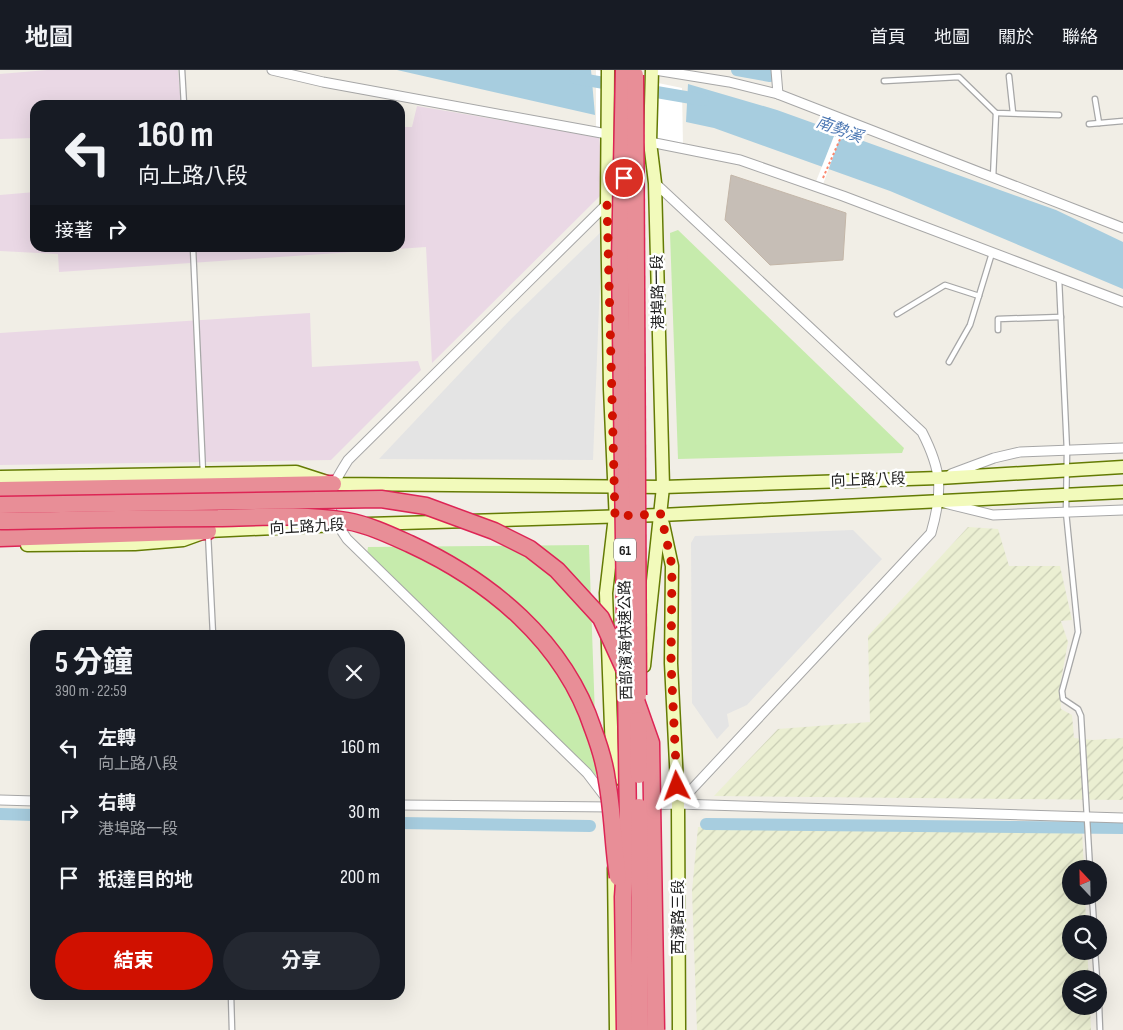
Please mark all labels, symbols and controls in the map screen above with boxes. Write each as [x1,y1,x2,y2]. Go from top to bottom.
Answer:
text: 地圖 [25,23,73,52]
text: 首頁 [870,27,906,48]
text: 地圖 [934,27,970,48]
text: 關於 [998,27,1034,48]
text: 聯絡 [1062,27,1098,48]
water label: 南勢溪 [813,113,867,148]
text: 160 m [138,114,214,157]
icon: left [55,120,120,185]
pin [603,157,645,199]
text: 向上路八段 [138,163,248,190]
icon: arrive [610,164,638,192]
icon: right [103,215,131,243]
text: 接著 [55,220,93,243]
street label: 港埠路一段 [648,254,668,330]
street label: 向上路八段 [830,469,906,491]
street label: 向上路九段 [269,516,345,538]
road number: 61 [614,538,636,562]
street label: 西部濱海快速公路 [615,580,637,700]
text: 5 分鐘 [55,645,133,681]
button: close [328,647,380,699]
text: 390 m · 22:59 [55,682,127,701]
text: 左轉 [98,727,136,750]
icon: left [55,734,83,762]
text: 160 m [341,736,380,759]
text: 向上路八段 [98,755,178,774]
position arrow [650,759,702,811]
text: 右轉 [98,792,136,815]
icon: right [55,799,83,827]
text: 30 m [348,801,380,824]
text: 港埠路一段 [98,820,178,839]
north arrow [1062,860,1108,905]
map controls [1062,860,1107,1015]
icon: arrive [55,864,83,892]
text: 200 m [340,866,380,889]
text: 抵達目的地 [98,869,193,892]
street label: 西濱路三段 [669,879,688,955]
button: search [1062,915,1107,960]
button: 結束 [55,932,213,990]
button: 分享 [223,932,380,990]
button: layers [1062,970,1107,1015]

